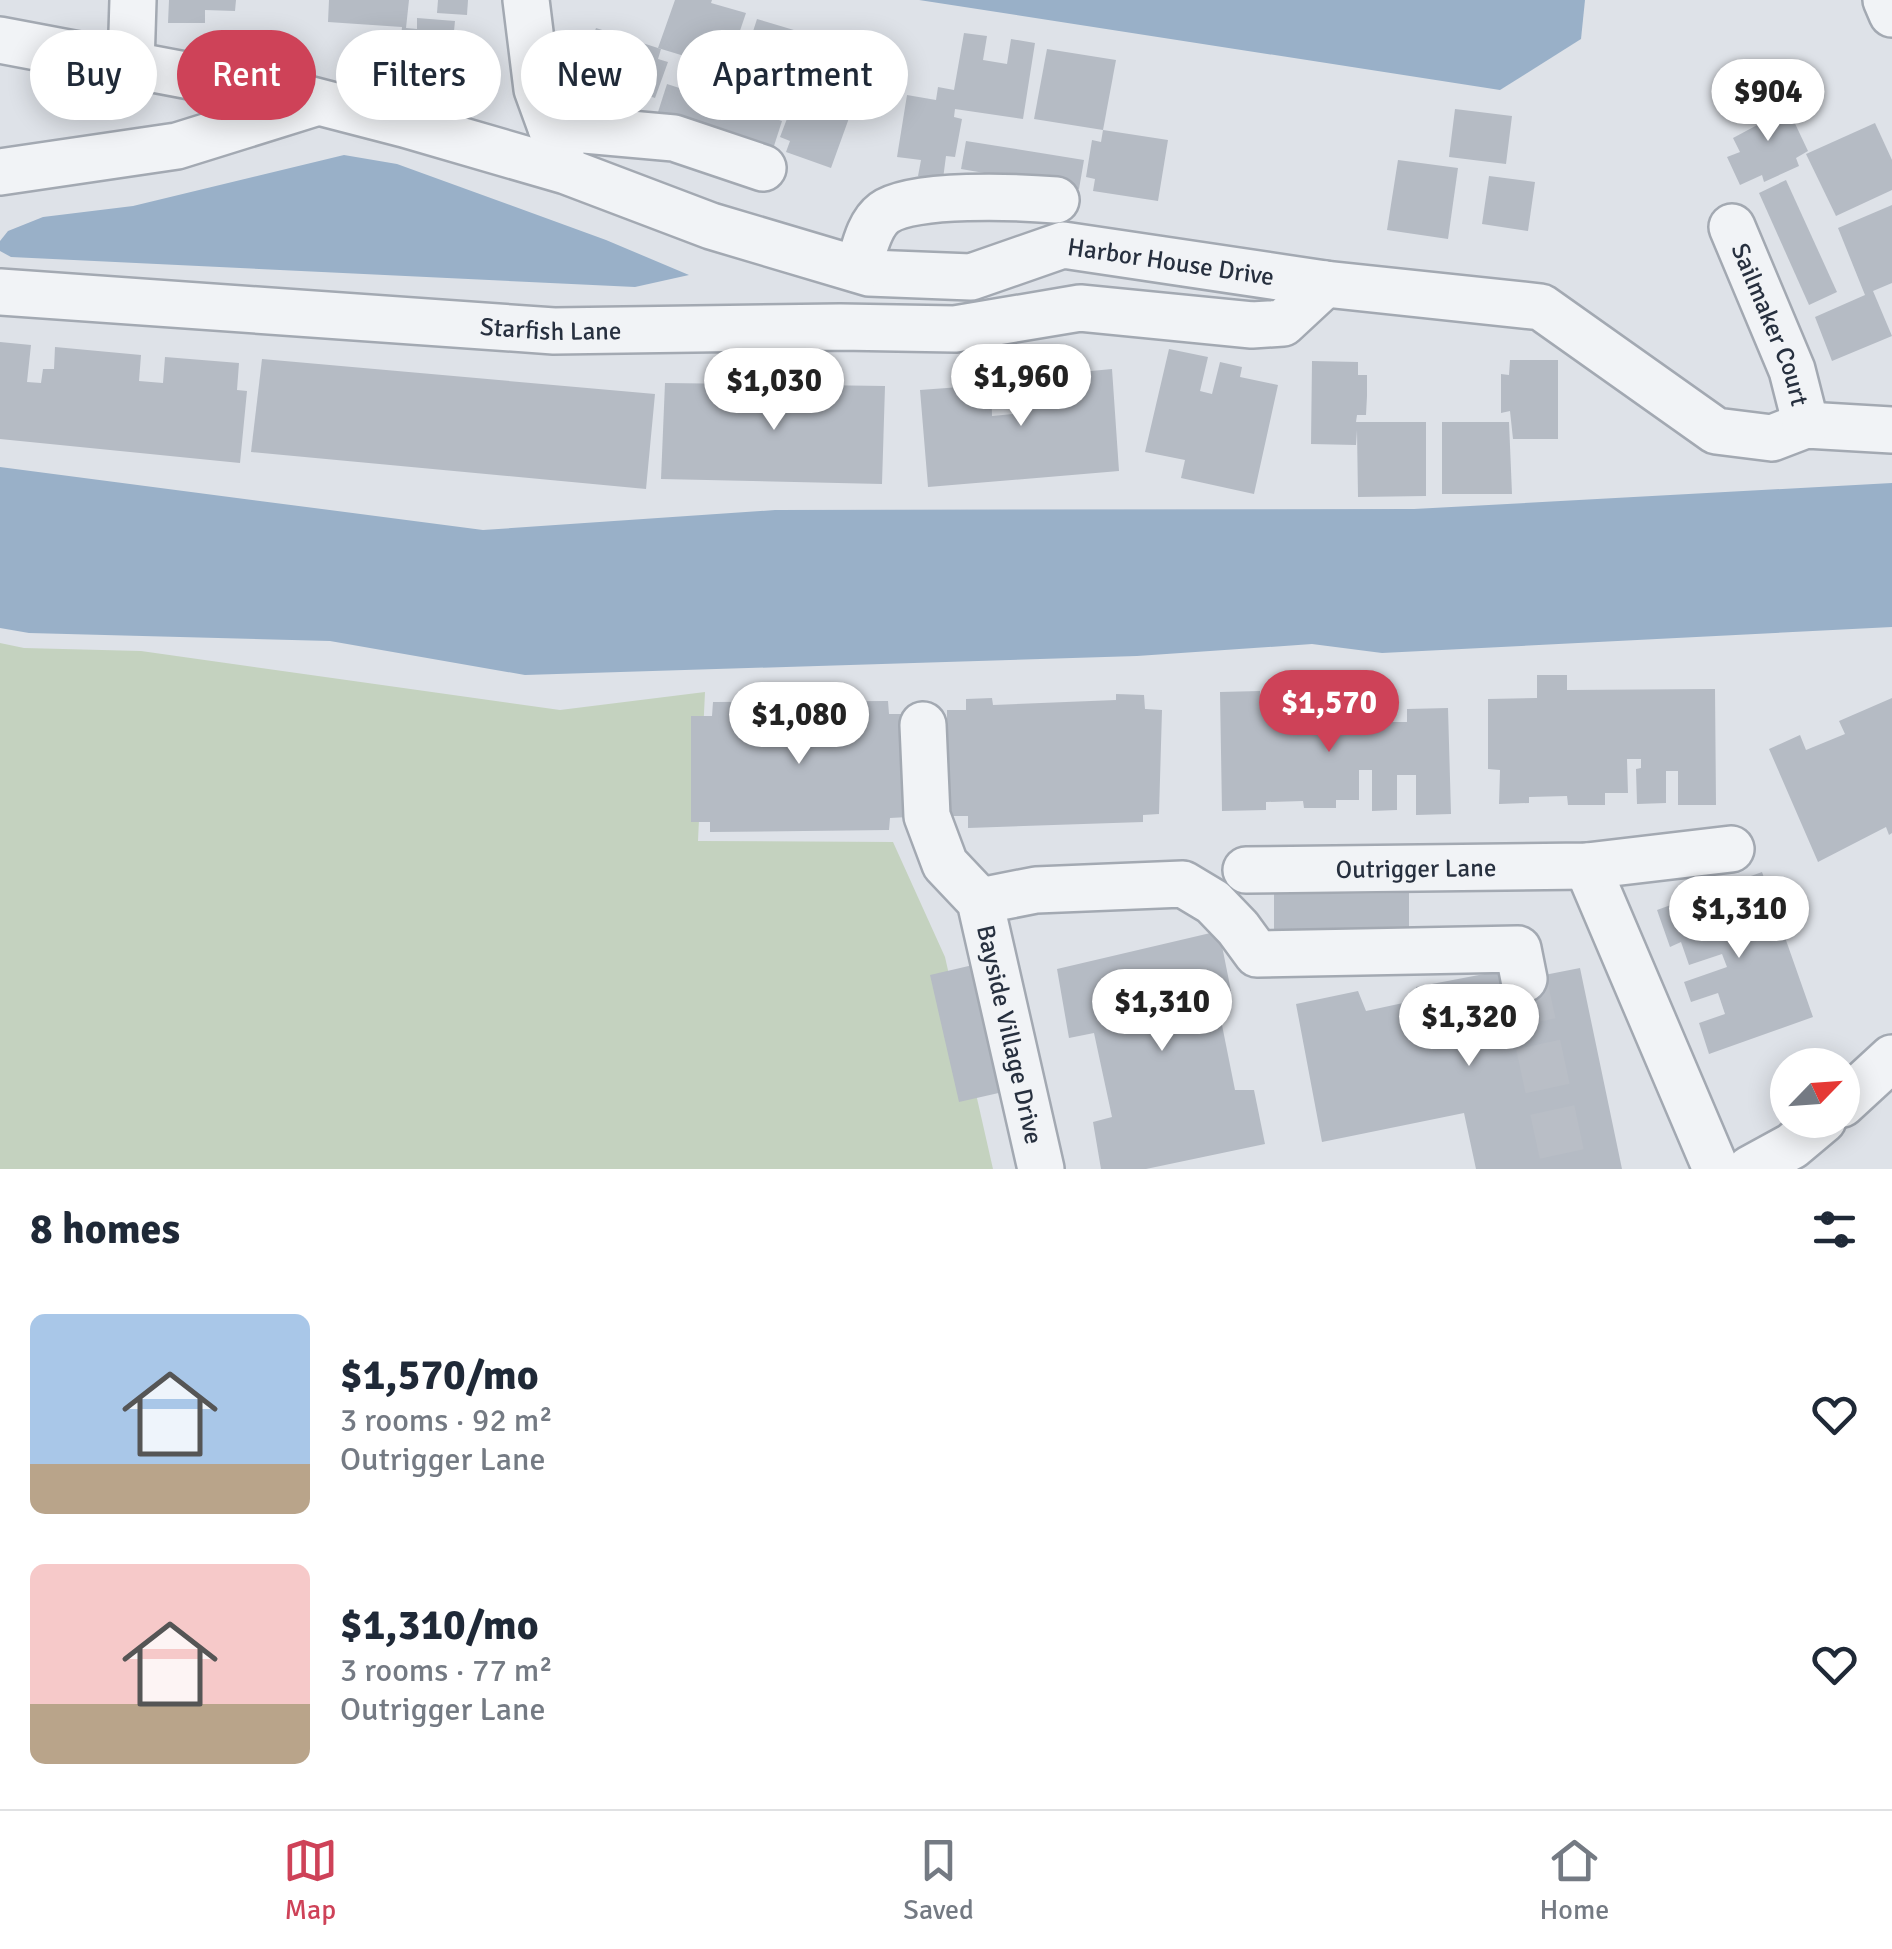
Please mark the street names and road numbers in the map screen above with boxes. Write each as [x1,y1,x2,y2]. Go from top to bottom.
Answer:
street label: Harbor House Drive [1066,231,1276,292]
street label: Sailmaker Court [1724,238,1816,409]
street label: Starfish Lane [479,311,622,347]
street label: Outrigger Lane [1336,852,1496,885]
street label: Bayside Village Drive [970,922,1050,1147]

